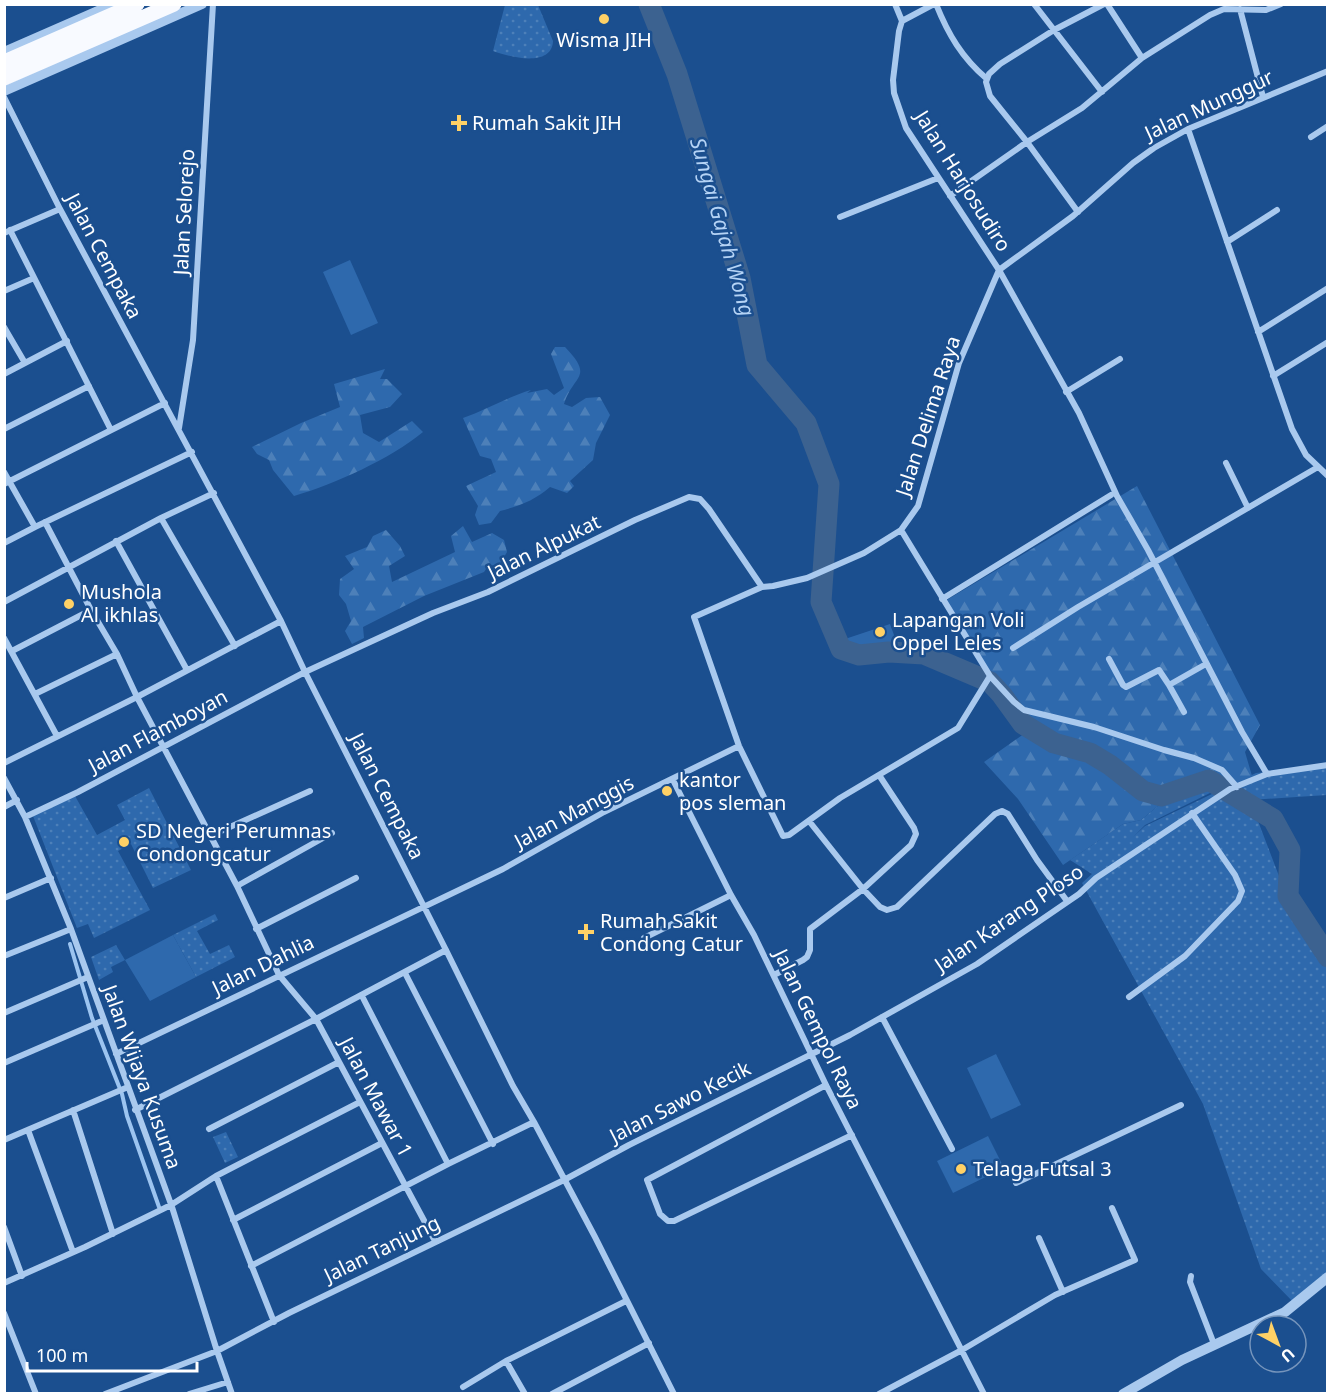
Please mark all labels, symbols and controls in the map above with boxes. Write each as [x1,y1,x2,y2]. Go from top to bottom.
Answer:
marker: Wisma JIH [597,12,611,26]
place label: Wisma JIH [556,26,652,53]
street label: Jalan Munggur [1138,63,1277,147]
street label: Jalan Harjosudiro [908,103,1018,256]
place label: Rumah Sakit JIH [472,109,622,136]
marker: Rumah Sakit JIH [450,114,468,132]
water label: Sungai Gajah Wong [684,134,762,319]
street label: Jalan Selorejo [167,148,200,278]
street label: Jalan Cempaka [59,186,149,323]
street label: Jalan Delima Raya [888,332,966,501]
street label: Jalan Alpukat [481,508,605,586]
place label: Mushola Al ikhlas [81,578,162,628]
marker: Mushola Al ikhlas [62,597,76,611]
place label: Lapangan Voli Oppel Leles [892,606,1025,656]
marker: Lapangan Voli Oppel Leles [873,625,887,639]
street label: Jalan Flamboyan [82,683,232,780]
street label: Jalan Cempaka [343,726,431,864]
place label: kantor pos sleman [679,766,786,816]
street label: Jalan Manggis [508,769,638,855]
marker: kantor pos sleman [660,784,674,798]
place label: SD Negeri Perumnas Condongcatur [136,817,331,867]
marker: SD Negeri Perumnas Condongcatur [117,835,131,849]
street label: Jalan Karang Ploso [927,858,1088,979]
place label: Rumah Sakit Condong Catur [600,907,743,957]
marker: Rumah Sakit Condong Catur [577,923,595,941]
street label: Jalan Dahlia [205,928,318,1002]
street label: Jalan Gempol Raya [767,942,869,1113]
street label: Jalan Wijaya Kusuma [96,979,188,1173]
street label: Jalan Mawar 1 [333,1030,419,1161]
street label: Jalan Sawo Kecik [603,1054,755,1150]
place label: Telaga Futsal 3 [973,1155,1112,1182]
marker: Telaga Futsal 3 [954,1162,968,1176]
street label: Jalan Tanjung [317,1209,444,1289]
north arrow [1248,1314,1308,1374]
scale bar [27,1335,196,1373]
text: 100 m [36,1343,88,1367]
text: U [1276,1343,1300,1368]

